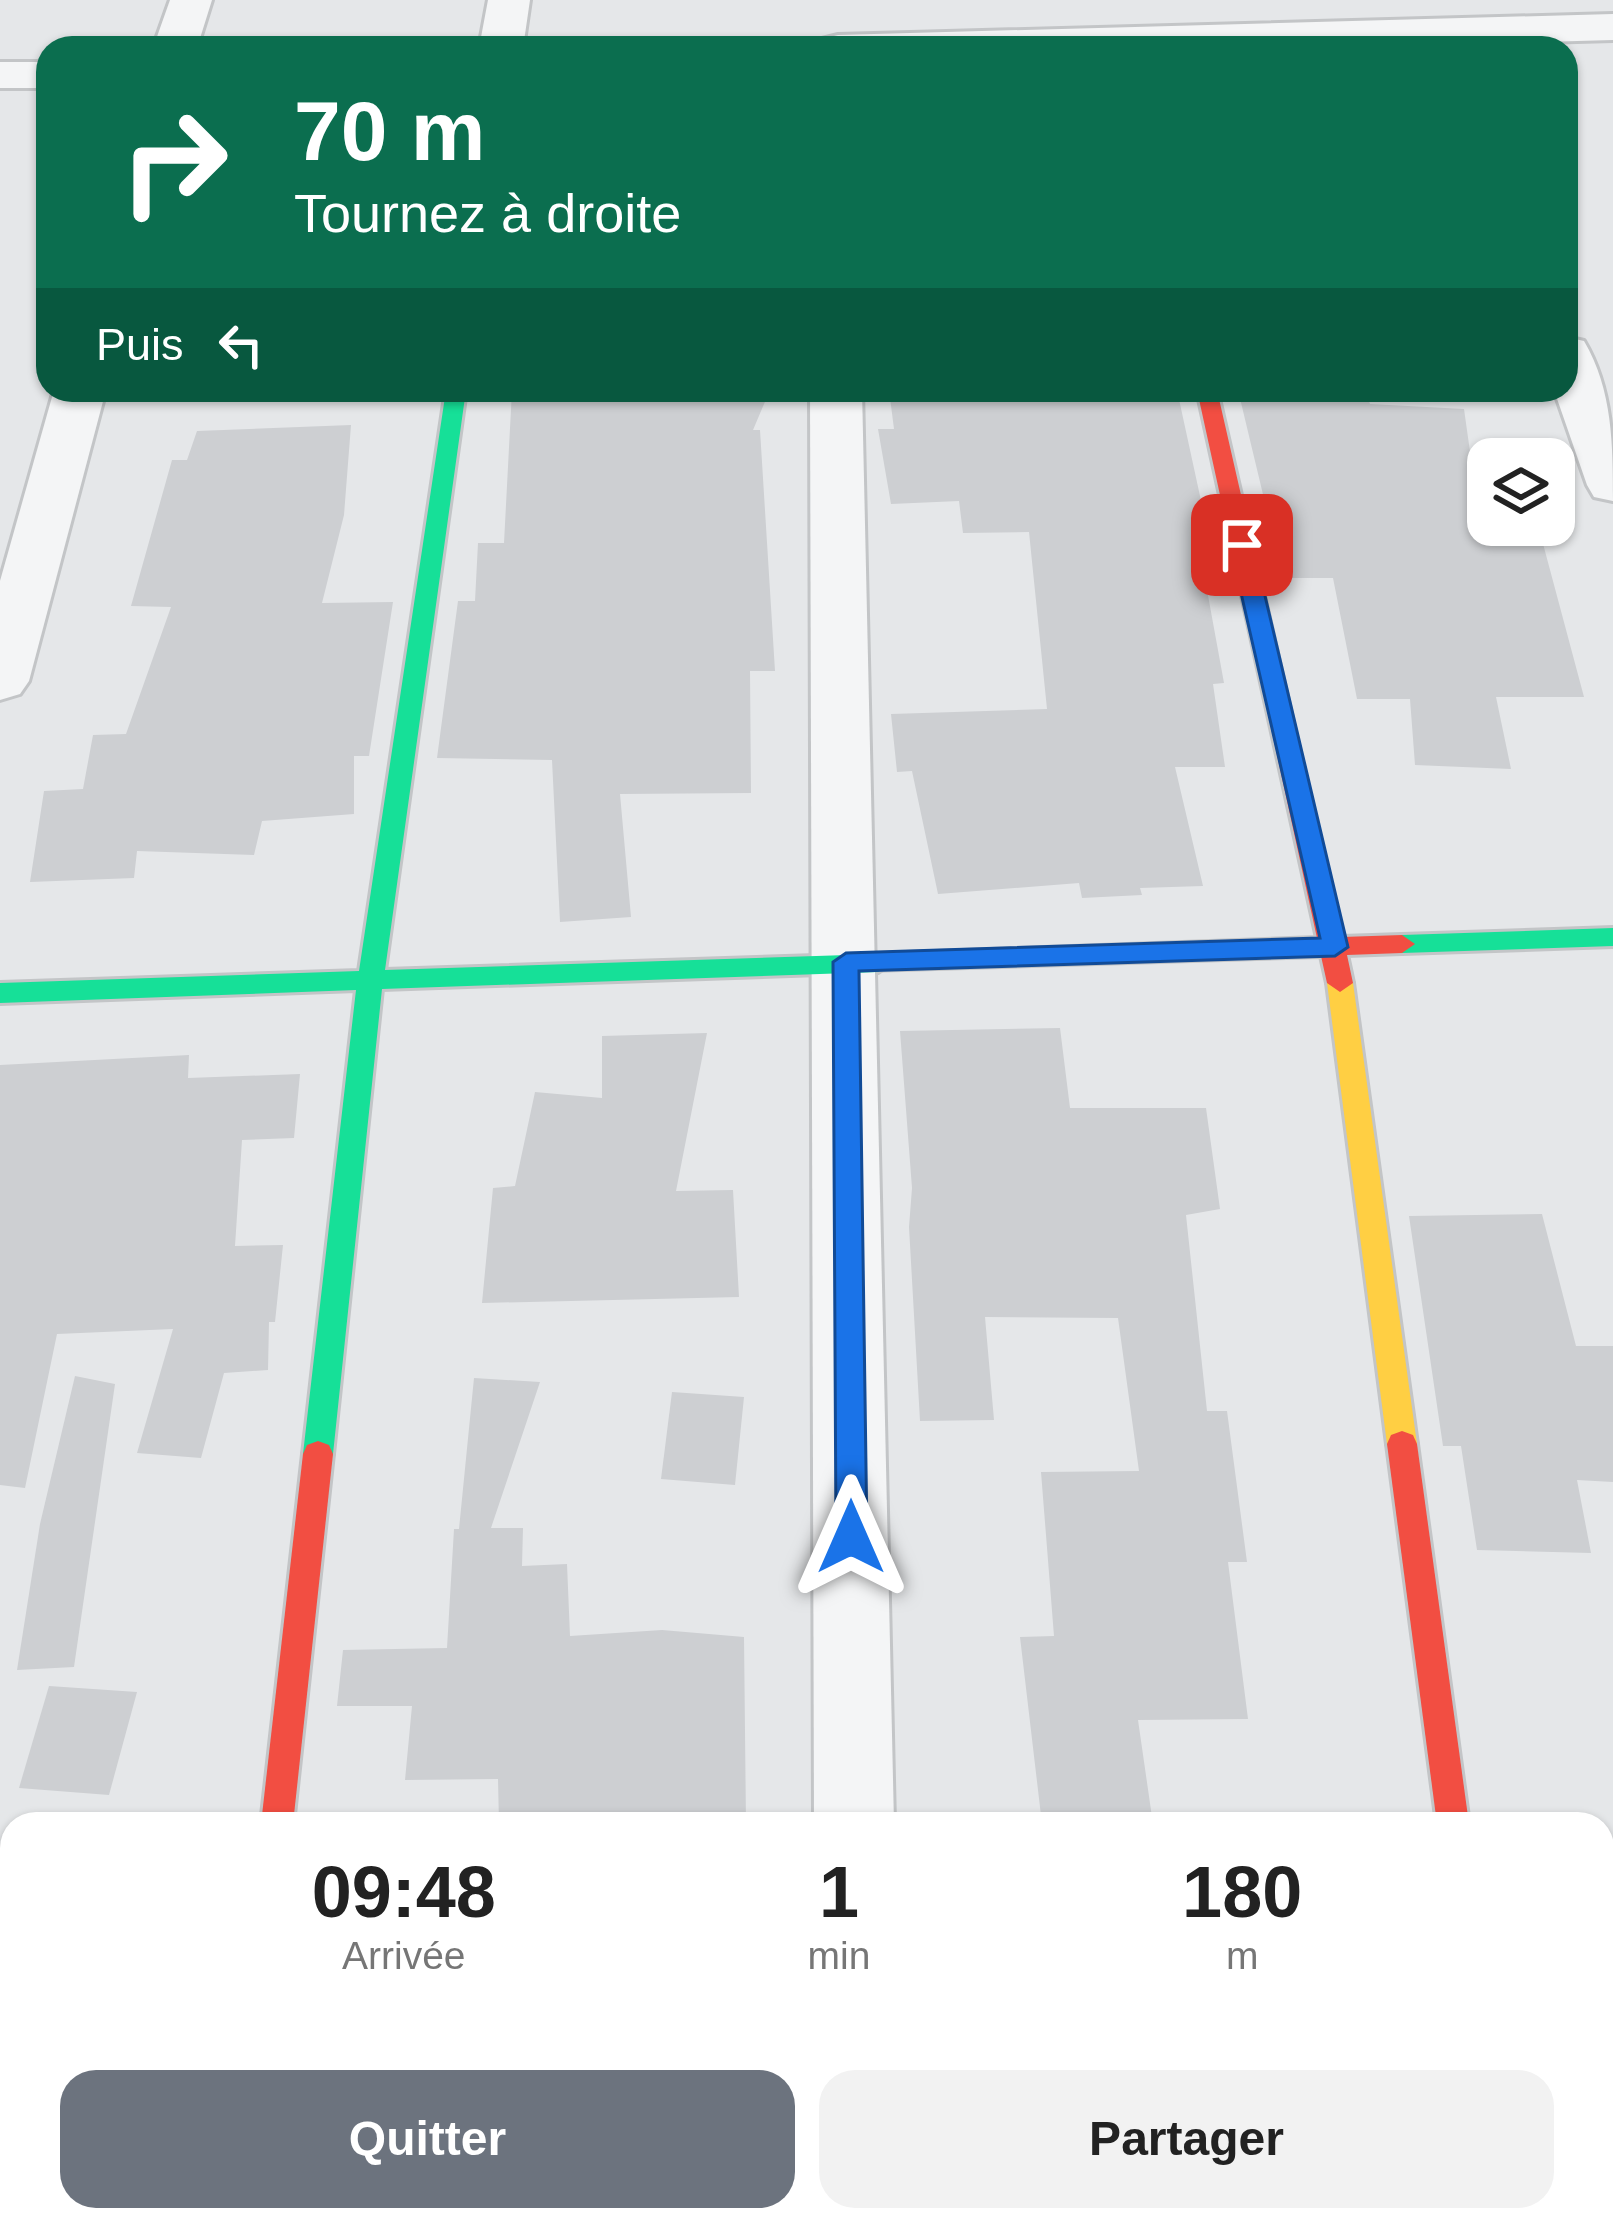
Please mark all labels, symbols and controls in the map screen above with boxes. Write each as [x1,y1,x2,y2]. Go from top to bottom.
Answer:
icon: right [96,84,252,240]
text: 70 m [294,84,485,178]
text: Tournez à droite [294,183,681,243]
icon: left [208,312,274,378]
text: Puis [96,319,184,370]
map controls [1467,438,1575,546]
button: layers [1467,438,1575,546]
pin [1191,494,1293,596]
icon: arrive [1209,512,1275,578]
position arrow [788,1474,914,1600]
text: 09:48 [312,1852,496,1932]
text: 1 [819,1852,859,1932]
text: 180 [1182,1852,1302,1932]
text: Arrivée [342,1934,466,1977]
text: min [808,1934,870,1977]
text: m [1226,1934,1258,1977]
button: Quitter [60,2070,795,2208]
button: Partager [819,2070,1554,2208]

